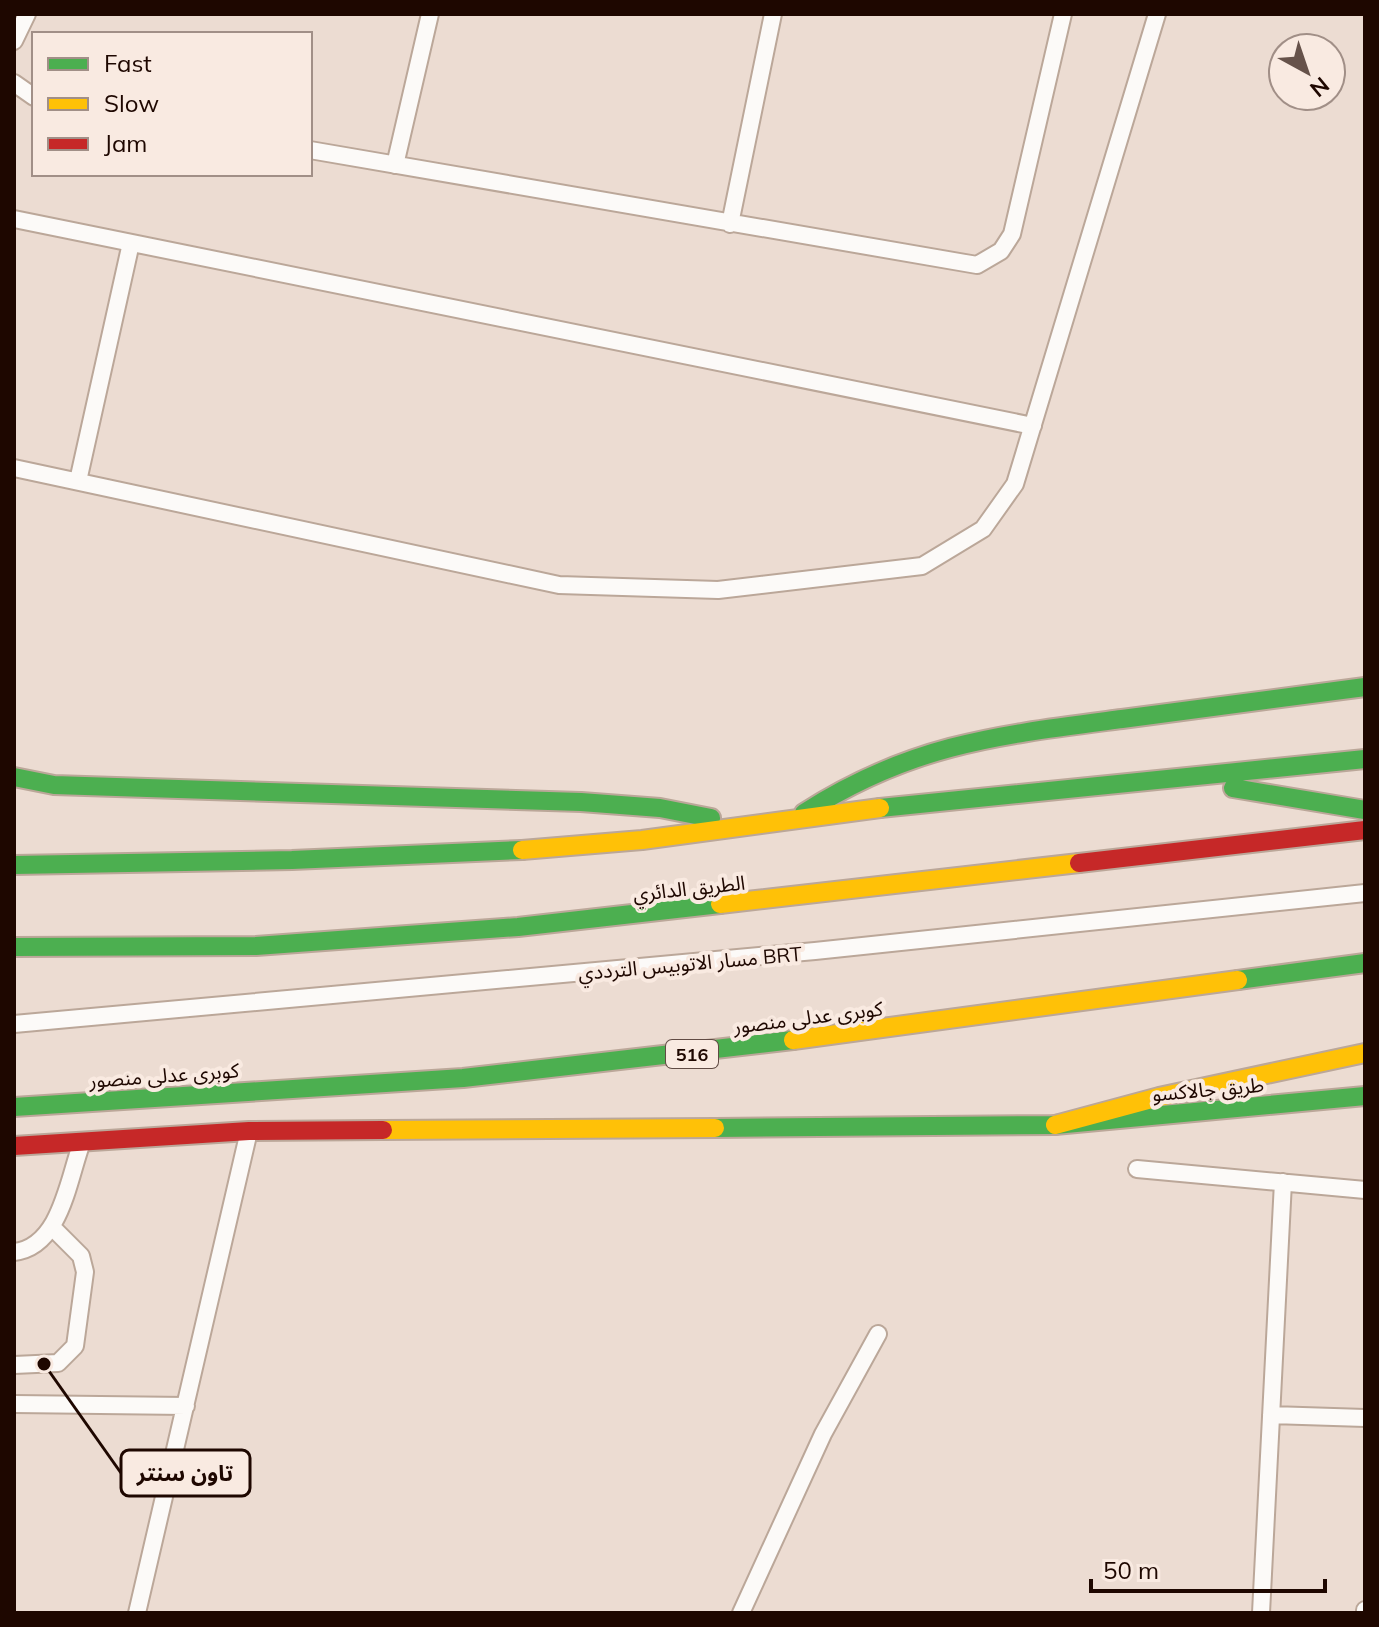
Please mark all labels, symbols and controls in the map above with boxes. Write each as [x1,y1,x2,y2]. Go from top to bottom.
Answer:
legend [32,32,312,176]
north arrow [1267,32,1347,112]
text: Fast [104,48,152,78]
text: N [1304,71,1335,103]
text: Slow [104,88,159,118]
text: Jam [104,128,147,158]
street label: الطريق الدائري [632,870,747,910]
street label: مسار الاتوبيس الترددي BRT [577,941,803,989]
street label: كوبرى عدلى منصور [731,995,885,1039]
road number: 516 [666,1040,718,1068]
street label: كوبرى عدلى منصور [87,1057,241,1093]
street label: طريق جالاكسو [1151,1072,1265,1107]
callout: تاون سنتر [121,1450,250,1496]
text: تاون سنتر [136,1459,233,1487]
scale bar [1091,1543,1325,1593]
text: 50 m [1103,1555,1159,1585]

